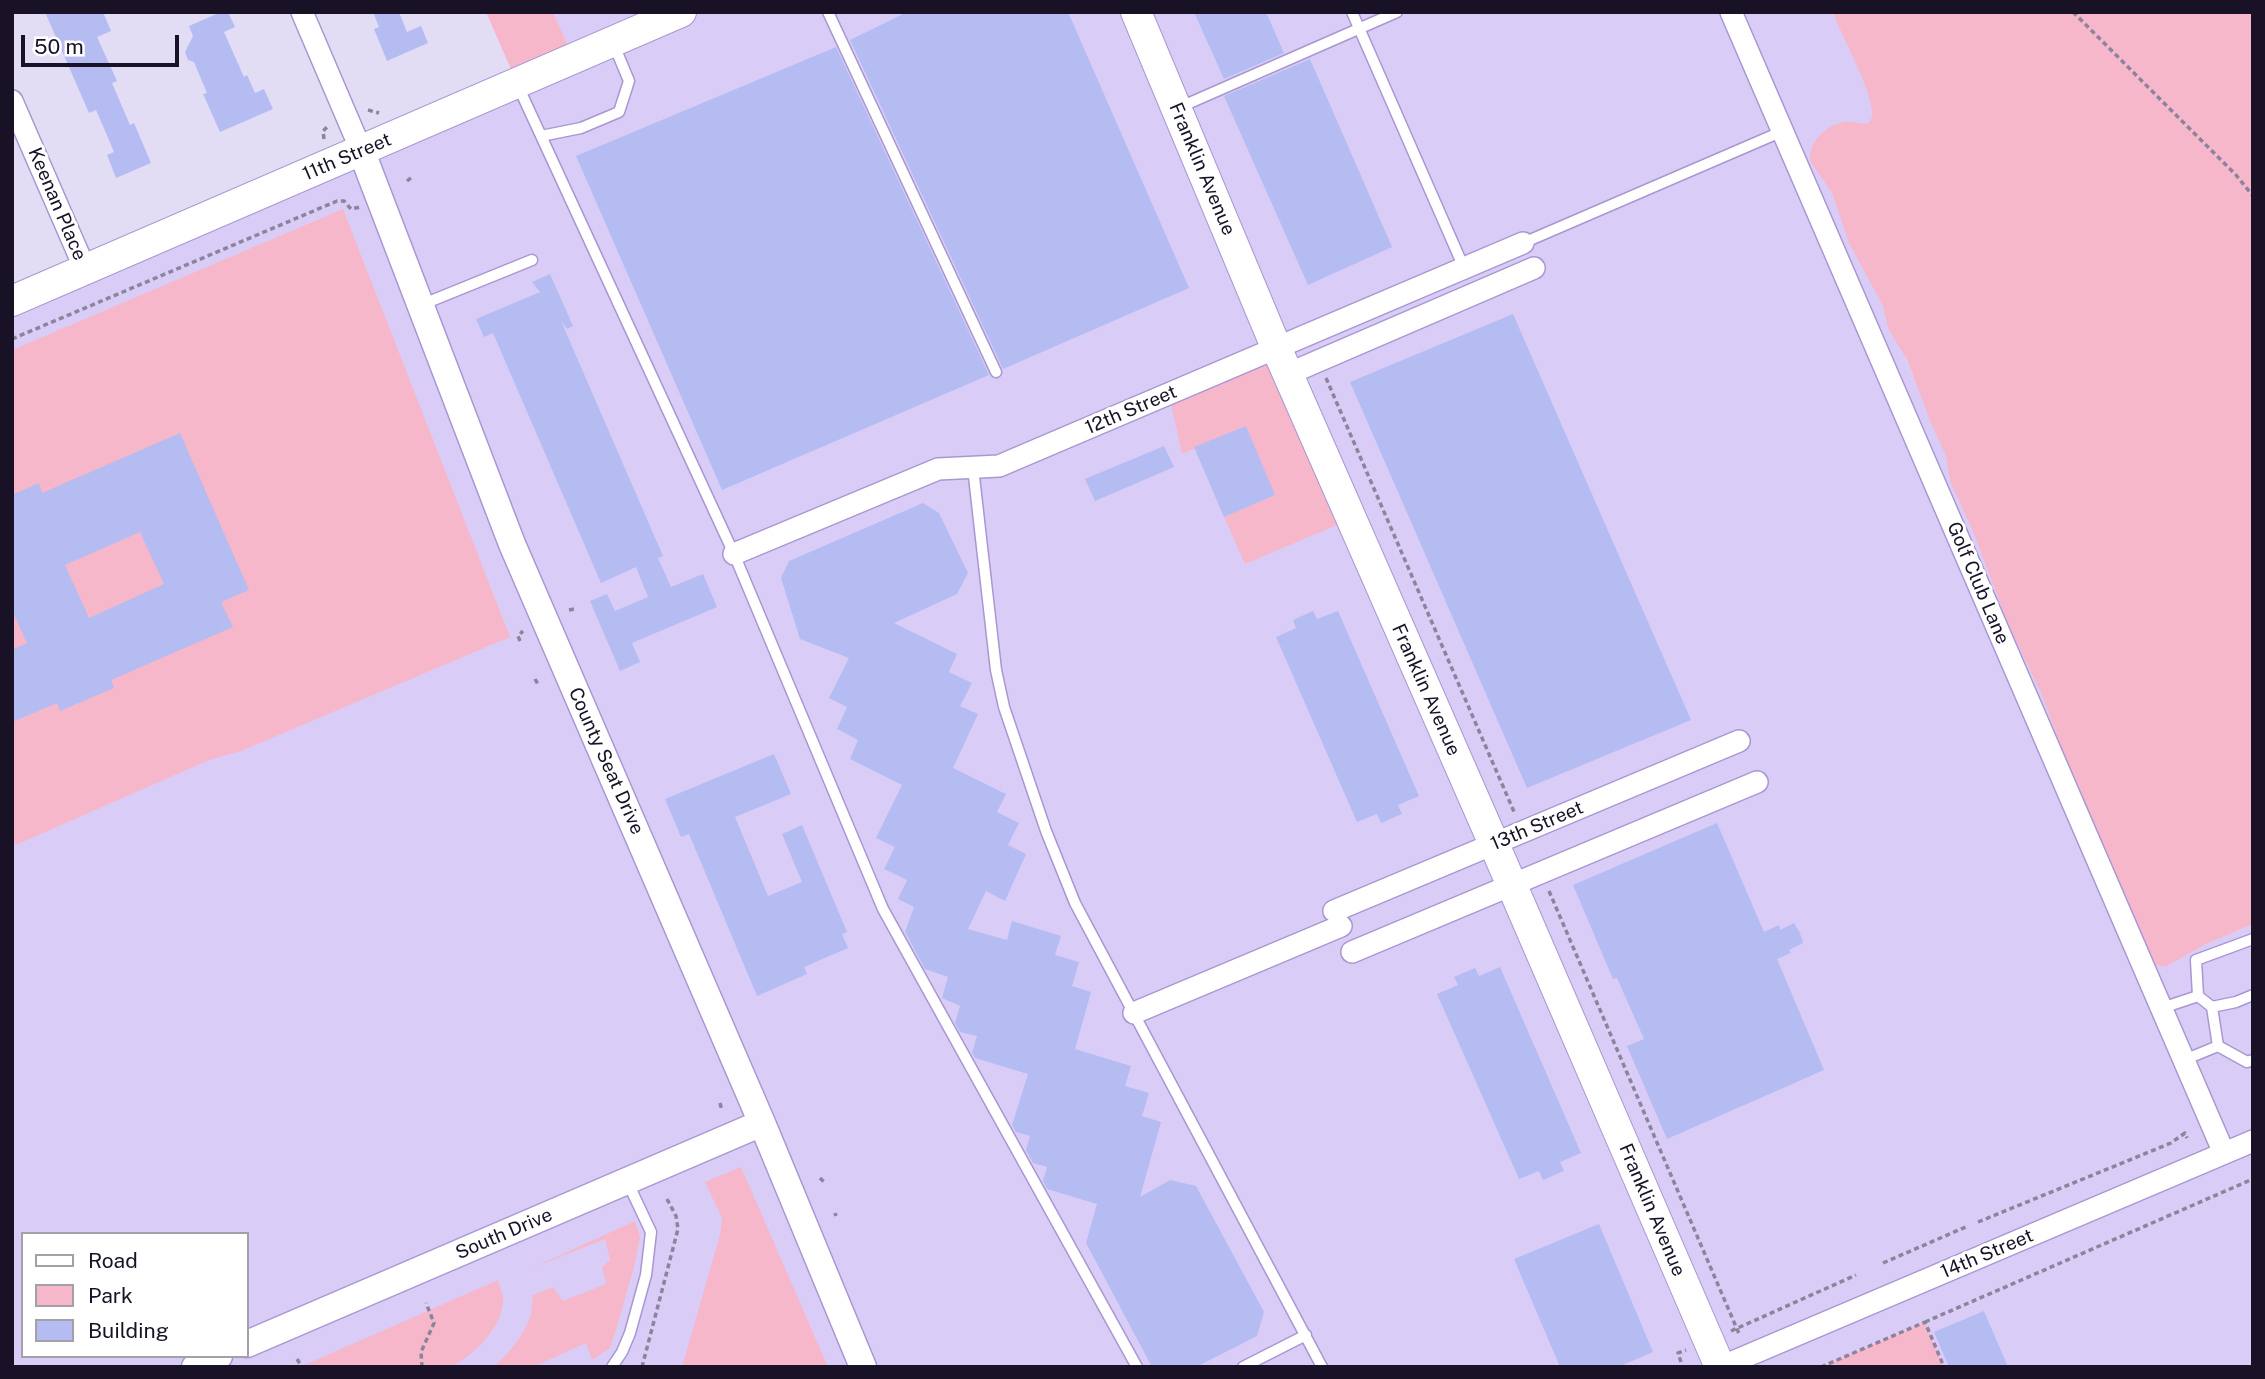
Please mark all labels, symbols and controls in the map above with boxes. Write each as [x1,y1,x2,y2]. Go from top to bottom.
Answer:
scale bar [24,21,182,65]
text: 50 m [34,34,84,59]
street label: Franklin Avenue [1164,99,1240,239]
street label: 11th Street [299,128,395,186]
street label: Keenan Place [23,144,91,264]
street label: 12th Street [1082,380,1180,440]
street label: Golf Club Lane [1942,518,2014,648]
street label: Franklin Avenue [1387,621,1465,759]
street label: County Seat Drive [563,684,649,838]
street label: 13th Street [1487,796,1587,856]
street label: Franklin Avenue [1614,1140,1690,1280]
street label: South Drive [452,1203,556,1265]
street label: 14th Street [1937,1224,2037,1284]
legend [21,1232,248,1358]
text: Road [88,1248,138,1273]
text: Park [88,1283,133,1308]
text: Building [88,1318,169,1343]

